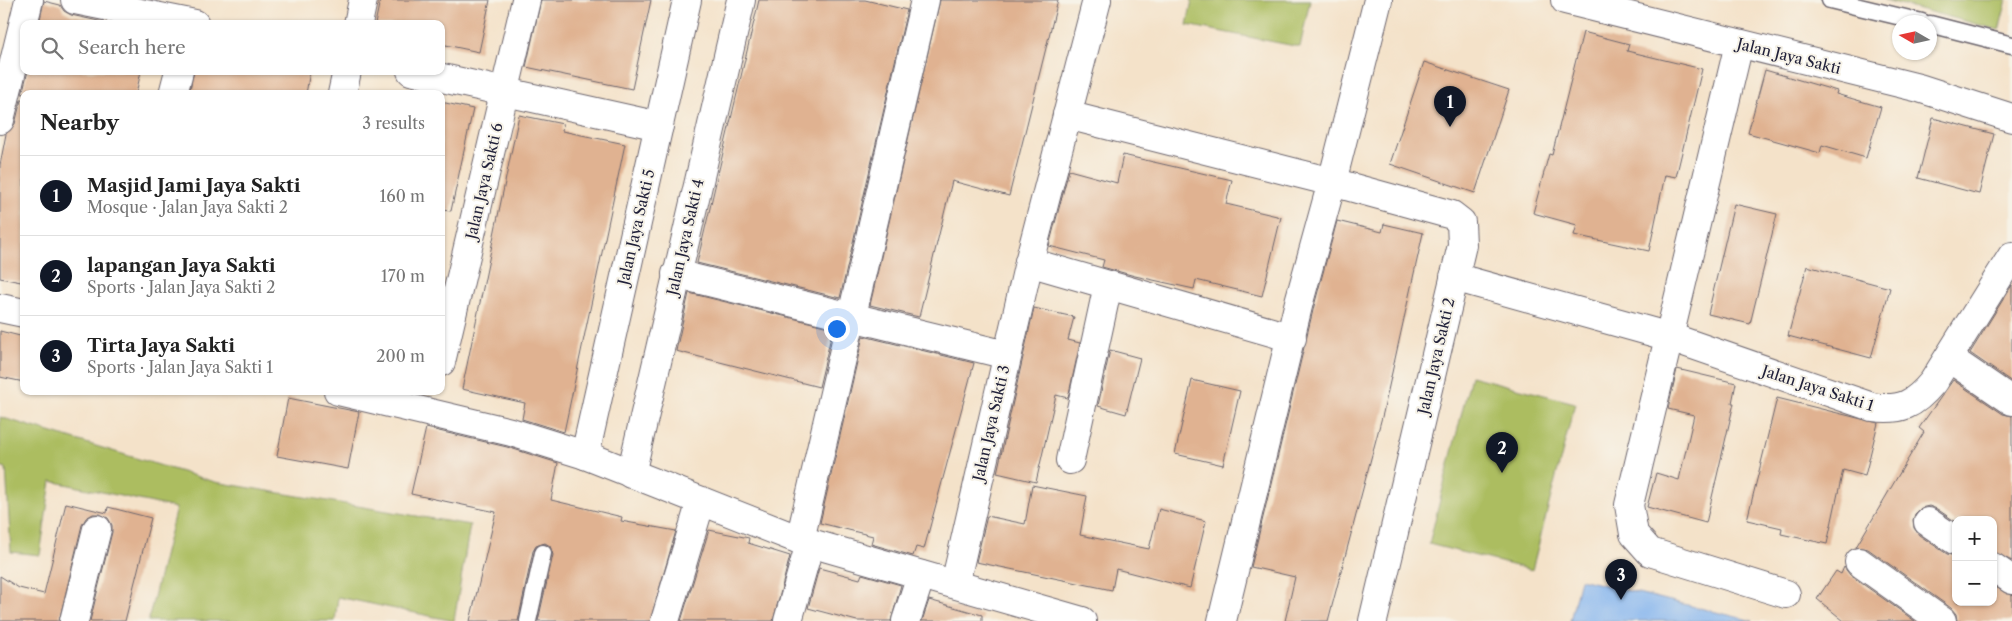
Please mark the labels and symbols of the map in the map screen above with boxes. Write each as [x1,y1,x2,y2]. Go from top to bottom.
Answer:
north arrow [1892,15,1937,60]
street label: Jalan Jaya Sakti [1733,33,1843,78]
pin: 1 [1434,86,1466,127]
street label: Jalan Jaya Sakti 6 [461,121,507,243]
street label: Jalan Jaya Sakti 5 [613,167,659,289]
street label: Jalan Jaya Sakti 4 [662,177,708,299]
street label: Jalan Jaya Sakti 2 [1413,296,1459,418]
your location [824,316,850,342]
street label: Jalan Jaya Sakti 1 [1758,360,1877,415]
street label: Jalan Jaya Sakti 3 [968,363,1014,485]
pin: 2 [1486,432,1518,473]
pin: 3 [1605,559,1637,600]

